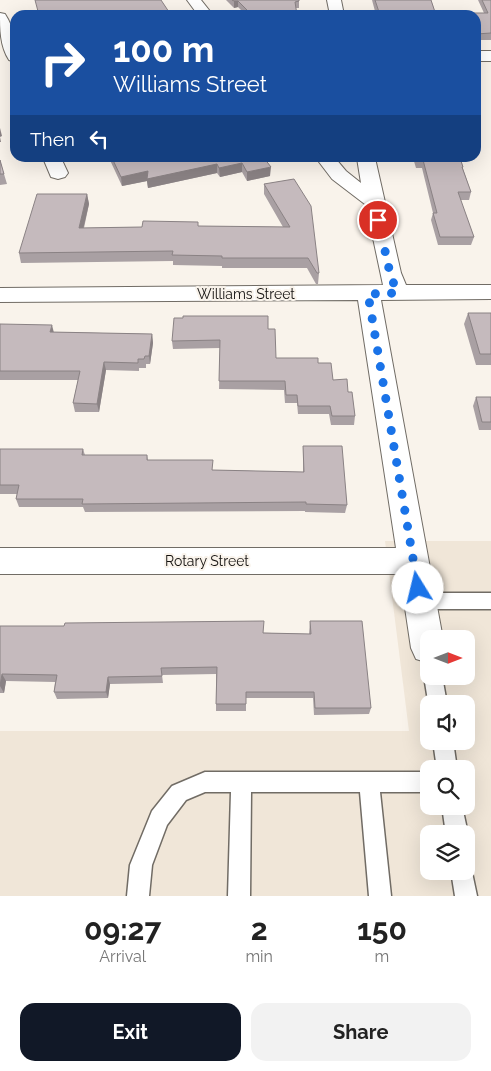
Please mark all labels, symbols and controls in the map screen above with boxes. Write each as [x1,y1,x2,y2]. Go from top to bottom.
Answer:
text: 100 m [113,29,214,70]
icon: right [30,30,95,95]
text: Williams Street [113,71,267,97]
icon: left [85,125,113,153]
text: Then [30,128,75,150]
pin [357,199,399,241]
icon: arrive [364,206,392,234]
street label: Williams Street [197,286,295,302]
street label: Rotary Street [165,553,249,569]
position arrow [391,561,443,613]
north arrow [420,630,475,685]
map controls [420,630,475,880]
button: sound [420,695,475,750]
button: search [420,760,475,815]
button: layers [420,825,475,880]
text: 09:27 [84,912,161,947]
text: 2 [251,912,268,947]
text: 150 [357,912,407,947]
text: Arrival [99,947,146,966]
text: min [245,947,273,966]
text: m [375,947,389,966]
button: Exit [20,1003,241,1061]
button: Share [251,1003,471,1061]

